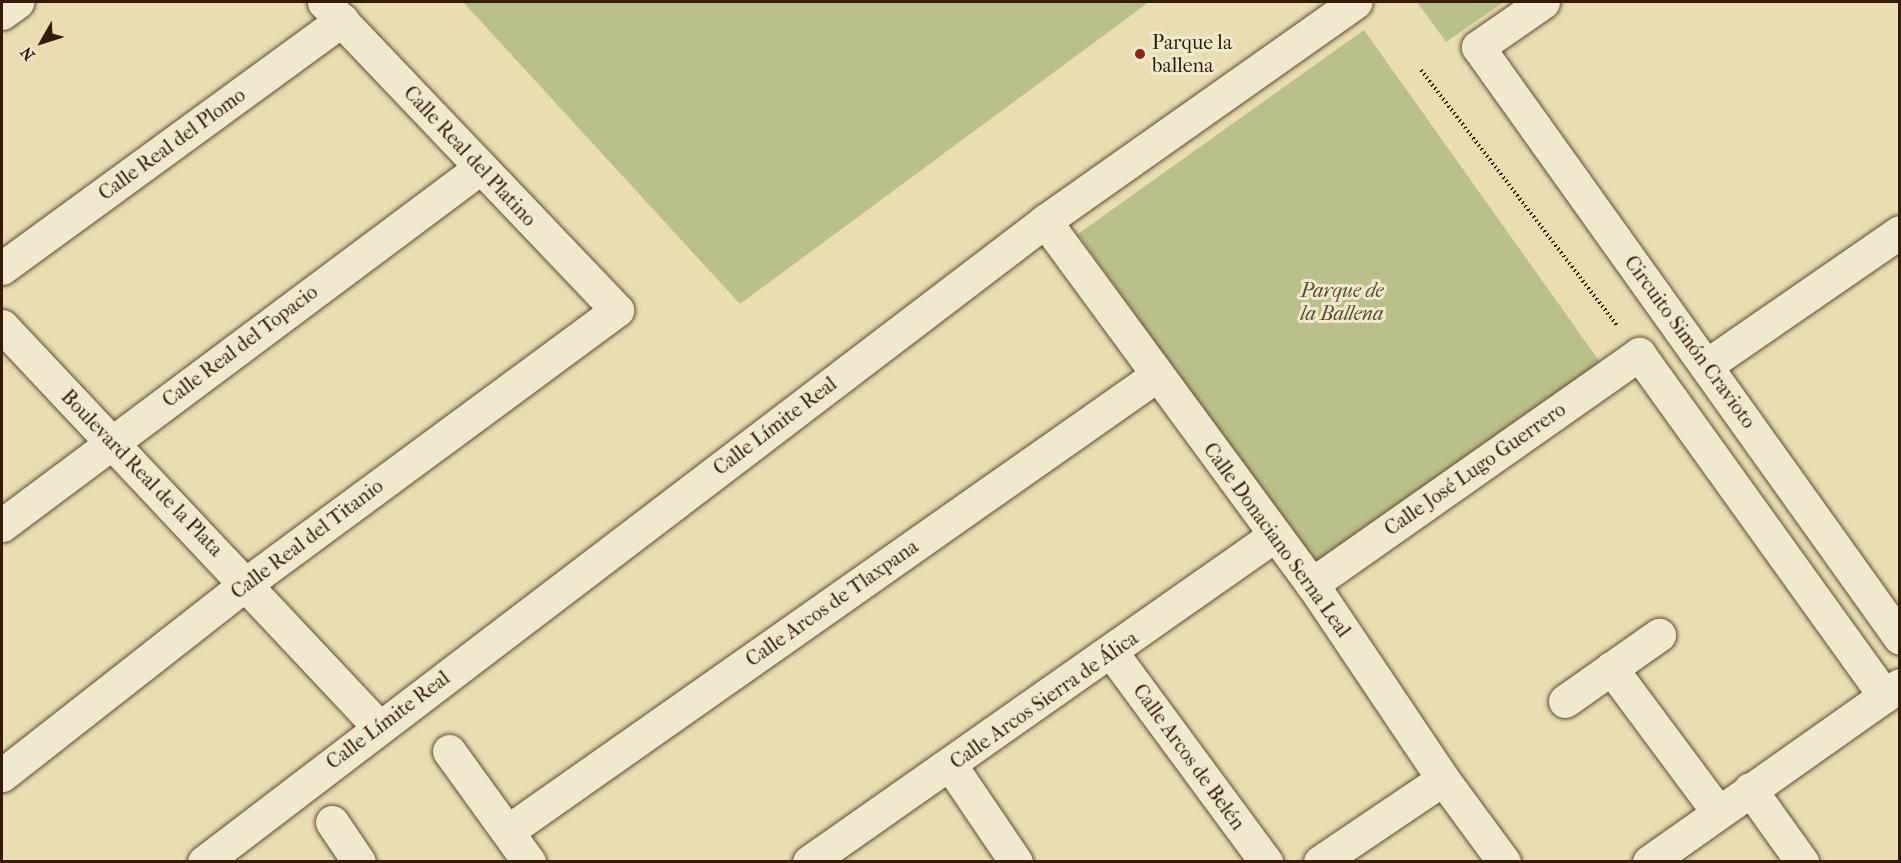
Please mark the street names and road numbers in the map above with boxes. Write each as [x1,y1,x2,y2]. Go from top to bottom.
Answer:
street label: Calle Real del Platino [399,81,541,231]
street label: Calle Real del Plomo [94,83,250,205]
street label: Circuito Simón Cravioto [1619,251,1761,433]
street label: Calle Real del Topacio [158,280,322,412]
street label: Calle Límite Real [709,372,841,480]
street label: Boulevard Real de la Plata [56,385,228,561]
street label: Calle José Lugo Guerrero [1380,397,1570,541]
street label: Calle Donaciano Serna Leal [1198,438,1356,642]
street label: Calle Real del Titanio [226,474,388,604]
street label: Calle Arcos de Tlaxpana [741,534,923,672]
street label: Calle Arcos Sierra de Álica [945,626,1143,774]
street label: Calle Límite Real [322,666,454,774]
street label: Calle Arcos de Belén [1128,679,1250,835]

